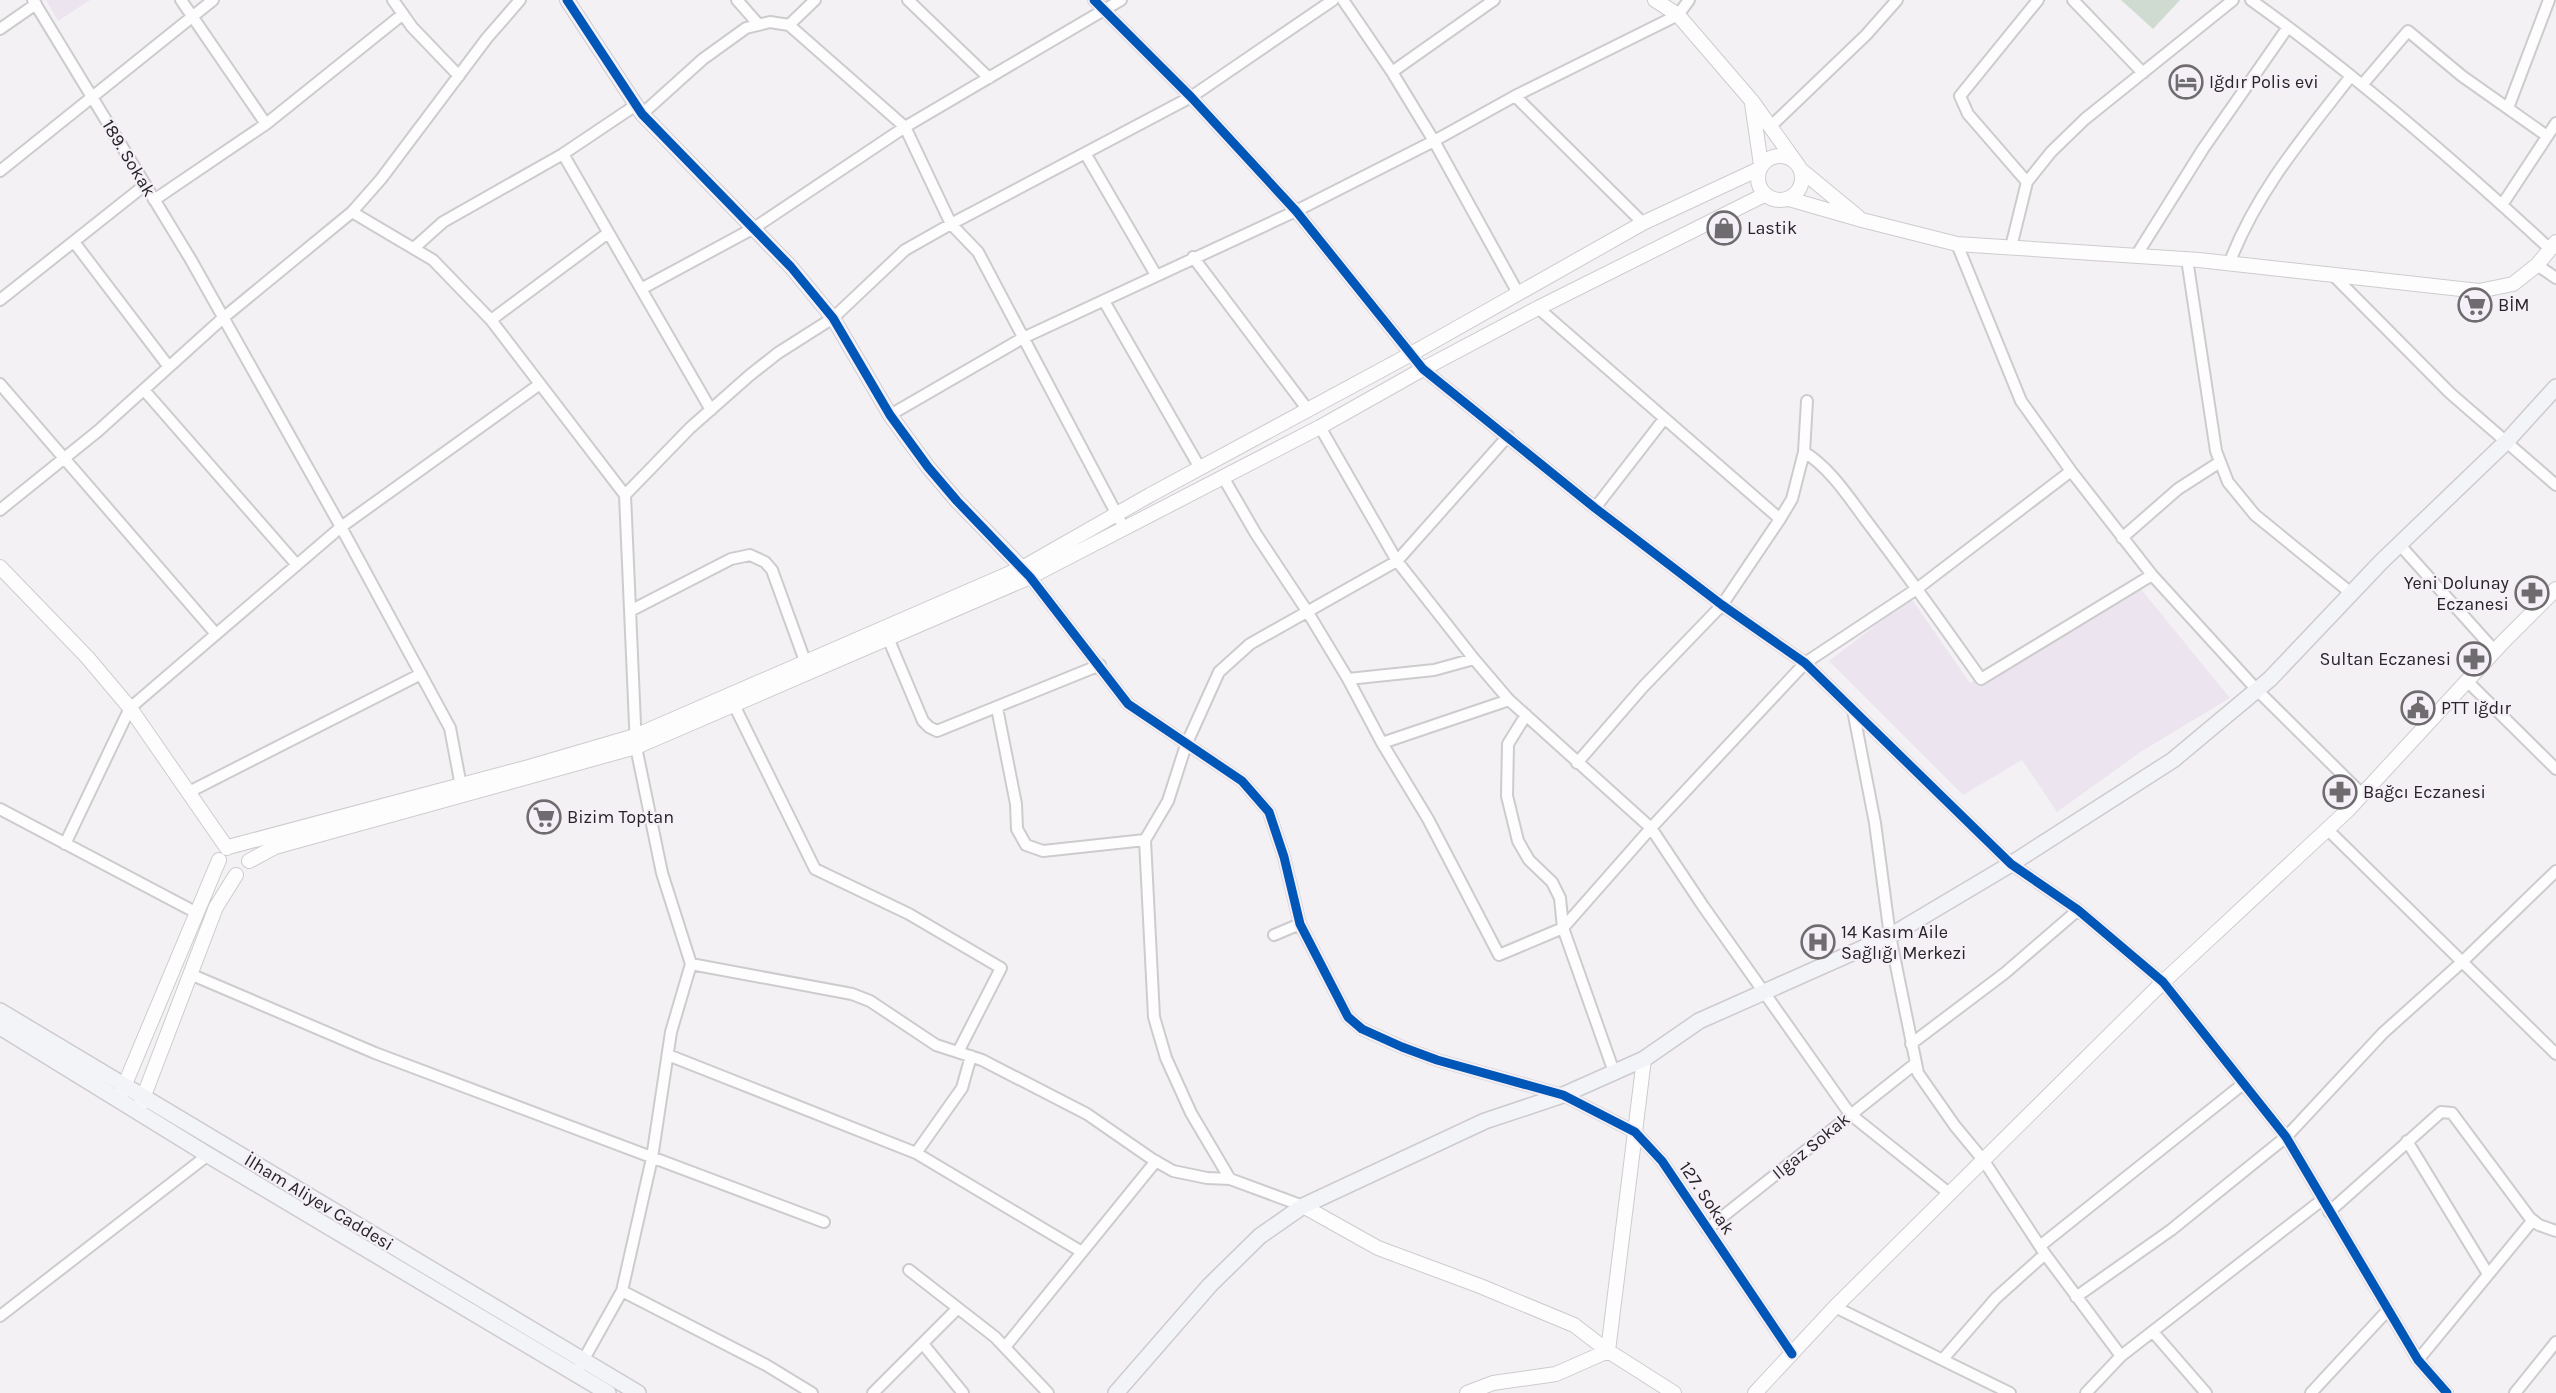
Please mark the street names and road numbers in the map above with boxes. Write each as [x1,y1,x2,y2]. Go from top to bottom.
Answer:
street label: 189. Sokak [97,116,161,200]
street label: Ilgaz Sokak [1768,1108,1854,1184]
street label: İlham Aliyev Caddesi [240,1149,398,1255]
street label: 127. Sokak [1675,1157,1739,1239]

